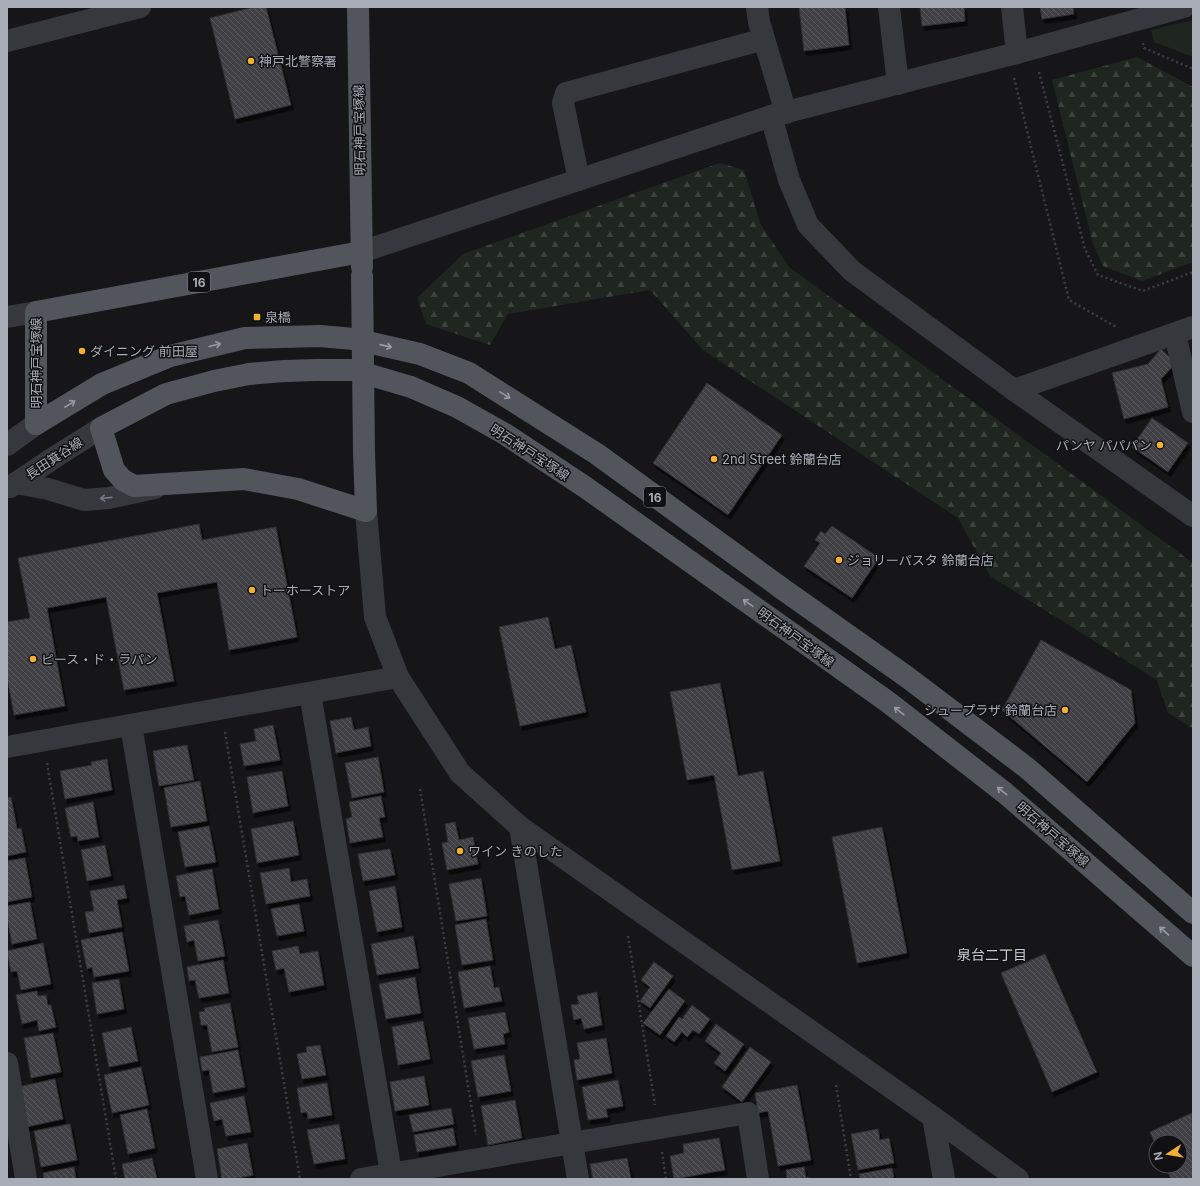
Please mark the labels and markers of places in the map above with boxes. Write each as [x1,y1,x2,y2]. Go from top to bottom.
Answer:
place label: 神戸北警察署 [259,53,337,69]
marker: 神戸北警察署 [246,56,256,66]
place label: 泉橋 [265,309,291,325]
marker: 泉橋 [252,312,262,322]
place label: ダイニング 前田屋 [90,343,198,359]
marker: ダイニング 前田屋 [77,346,87,356]
place label: パンヤ パパパン [1056,437,1152,453]
marker: パンヤ パパパン [1155,440,1165,450]
place label: 2nd Street 鈴蘭台店 [722,451,842,467]
marker: 2nd Street 鈴蘭台店 [709,454,719,464]
place label: ジョリーパスタ 鈴蘭台店 [847,552,994,568]
marker: ジョリーパスタ 鈴蘭台店 [834,555,844,565]
place label: トーホーストア [260,582,350,598]
marker: トーホーストア [247,585,257,595]
place label: ピース・ド・ラパン [41,651,158,667]
marker: ピース・ド・ラパン [28,654,38,664]
place label: シュープラザ 鈴蘭台店 [924,702,1057,718]
marker: シュープラザ 鈴蘭台店 [1060,705,1070,715]
place label: ワイン きのした [468,843,563,859]
marker: ワイン きのした [455,846,465,856]

